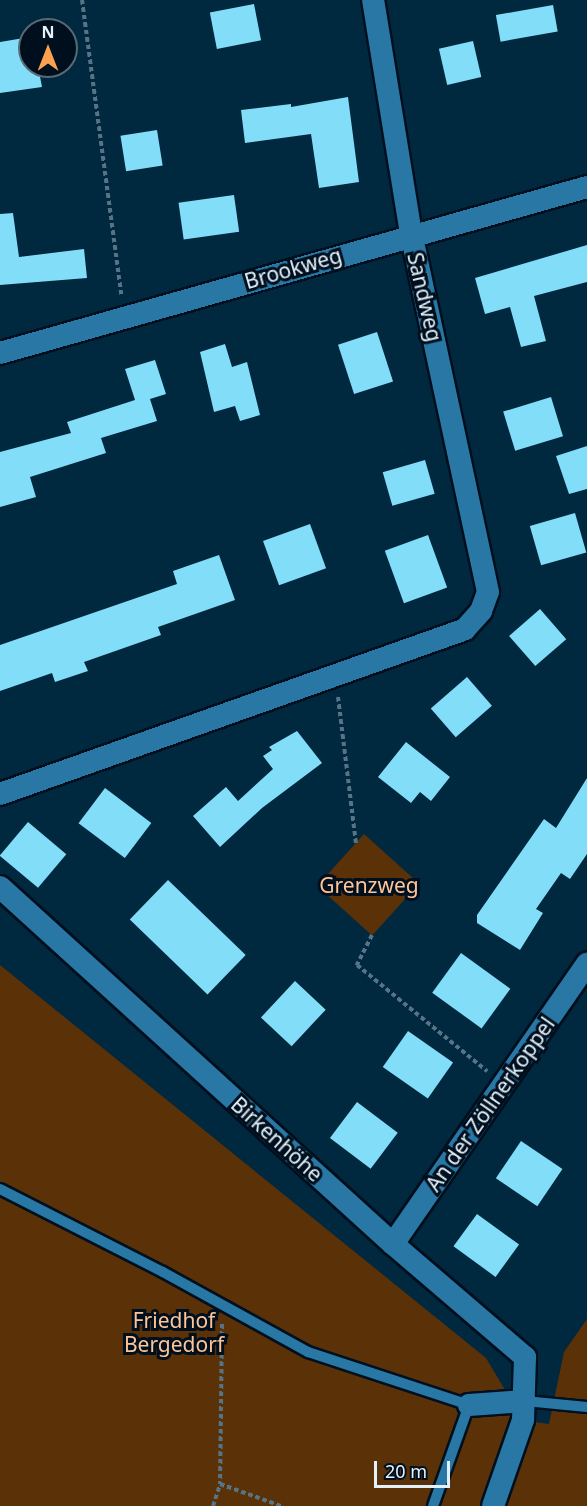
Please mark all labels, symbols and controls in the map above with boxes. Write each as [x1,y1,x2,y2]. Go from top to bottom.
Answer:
north arrow [18,18,78,78]
text: N [41,21,55,43]
street label: Brookweg [242,242,344,294]
street label: Sandweg [403,250,447,344]
park label: Grenzweg [319,872,419,898]
street label: An der Zöllnerkoppel [420,1012,560,1196]
street label: Birkenhöhe [226,1091,328,1187]
park label: Friedhof Bergedorf [124,1307,224,1357]
scale bar [377,1449,454,1487]
text: 20 m [385,1459,427,1483]

